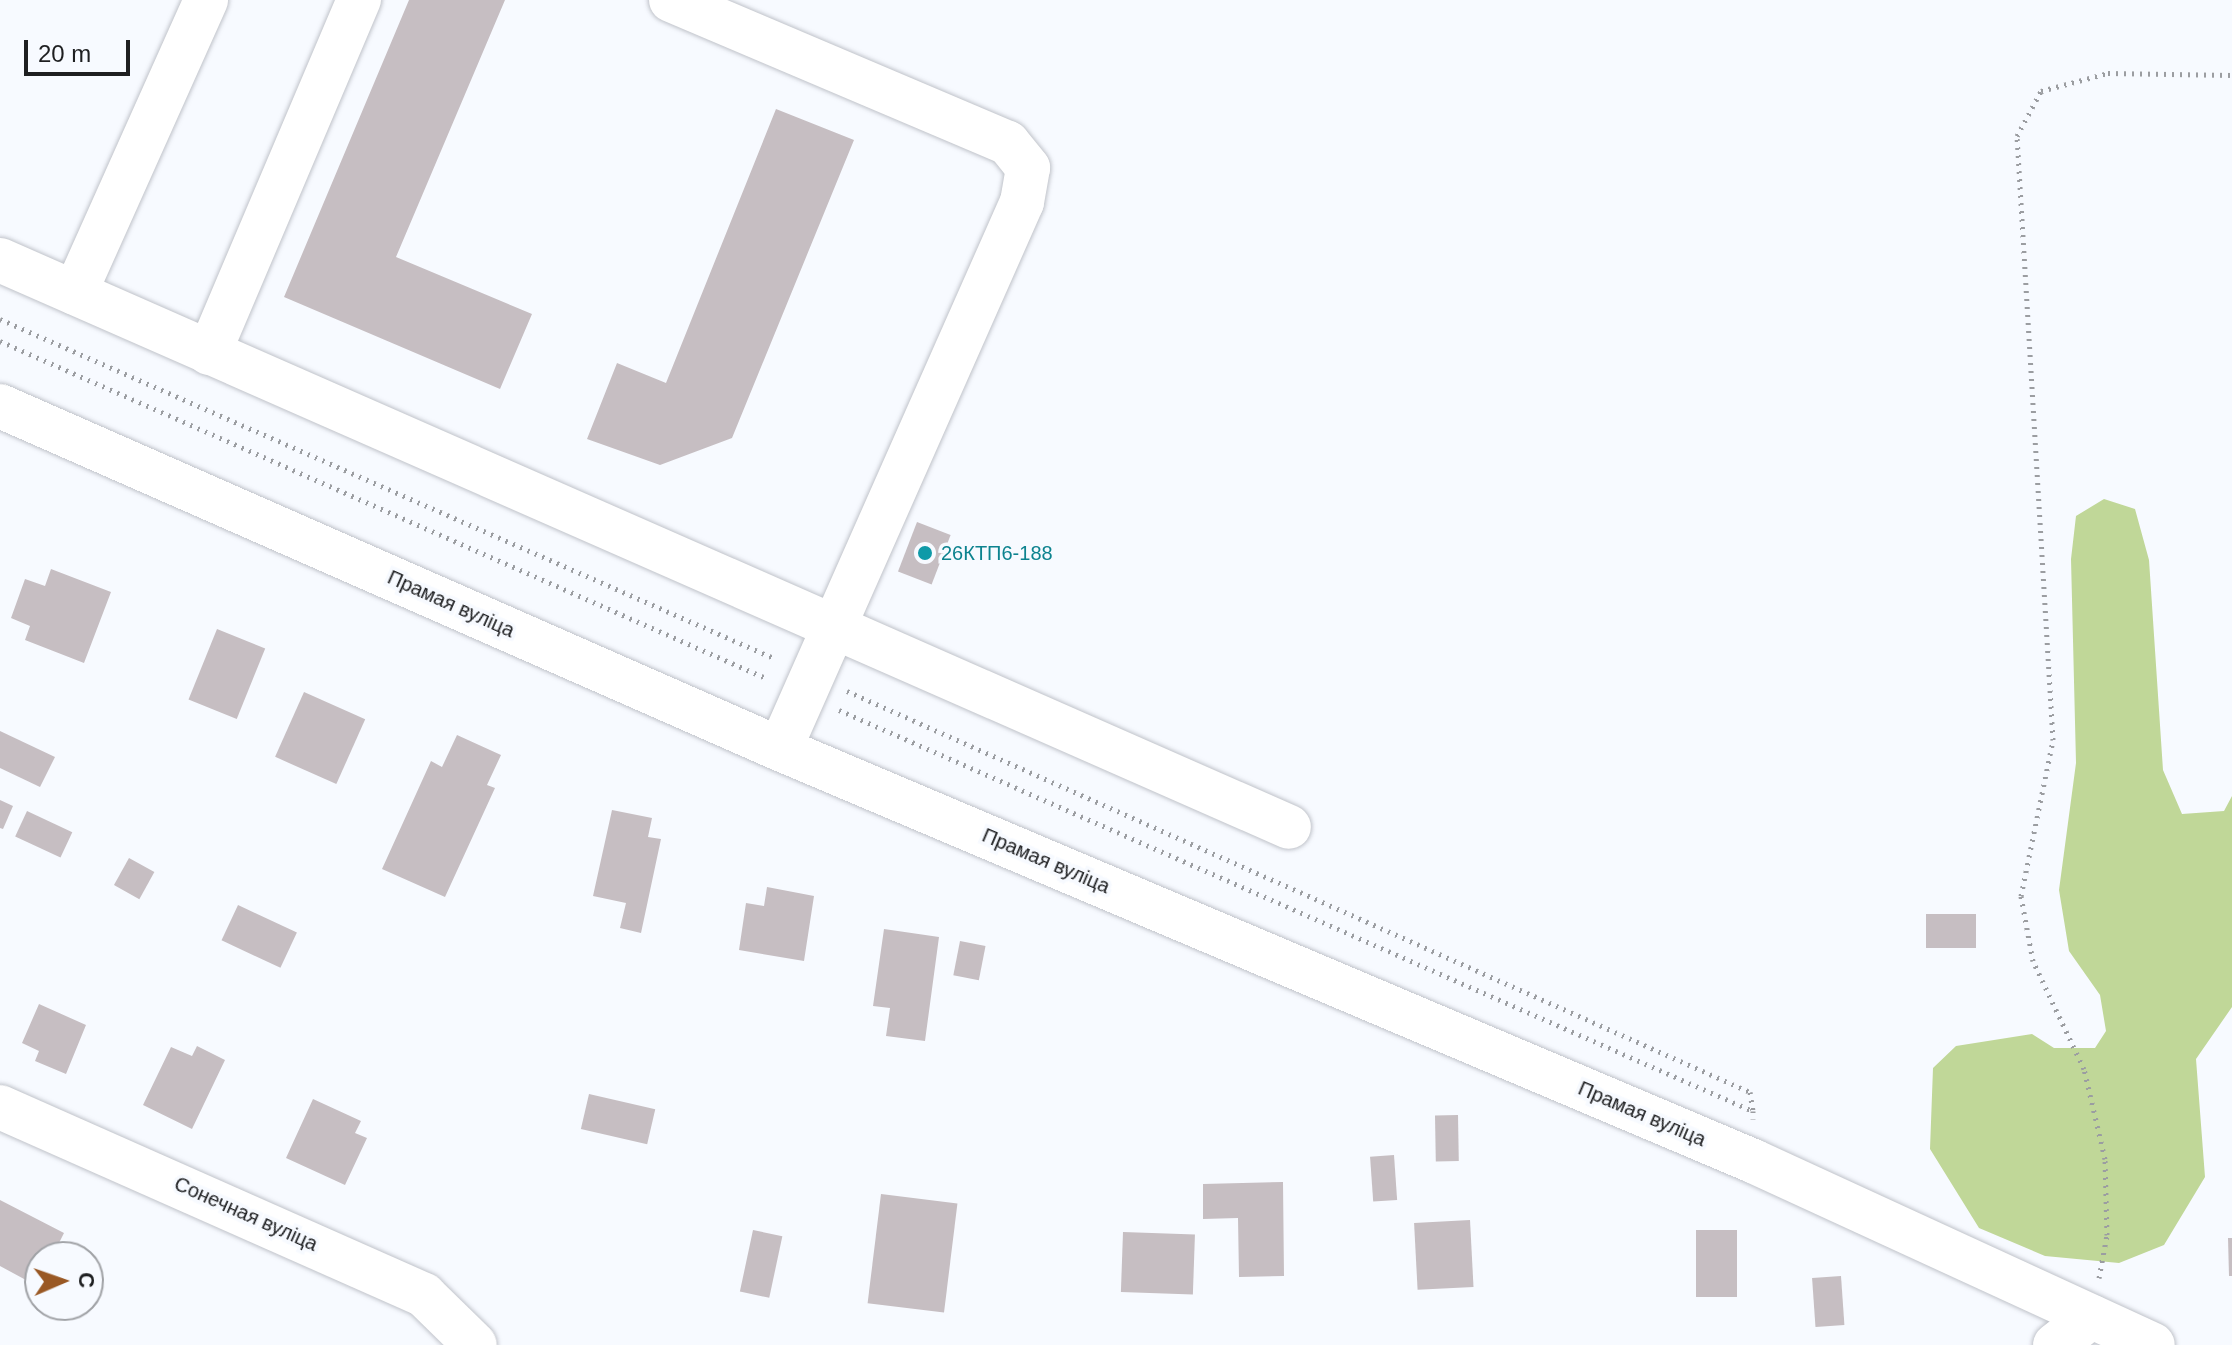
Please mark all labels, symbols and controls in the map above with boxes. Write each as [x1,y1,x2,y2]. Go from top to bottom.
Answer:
scale bar [28,24,134,74]
text: 20 m [38,40,91,67]
place label: 26КТП6-188 [941,541,1053,565]
marker: 26КТП6-188 [916,544,934,562]
street label: Прамая вуліца [384,565,518,643]
street label: Прамая вуліца [979,823,1113,899]
street label: Прамая вуліца [1575,1076,1709,1152]
street label: Сонечная вуліца [171,1172,321,1256]
north arrow [24,1241,104,1321]
text: С [74,1272,99,1289]

